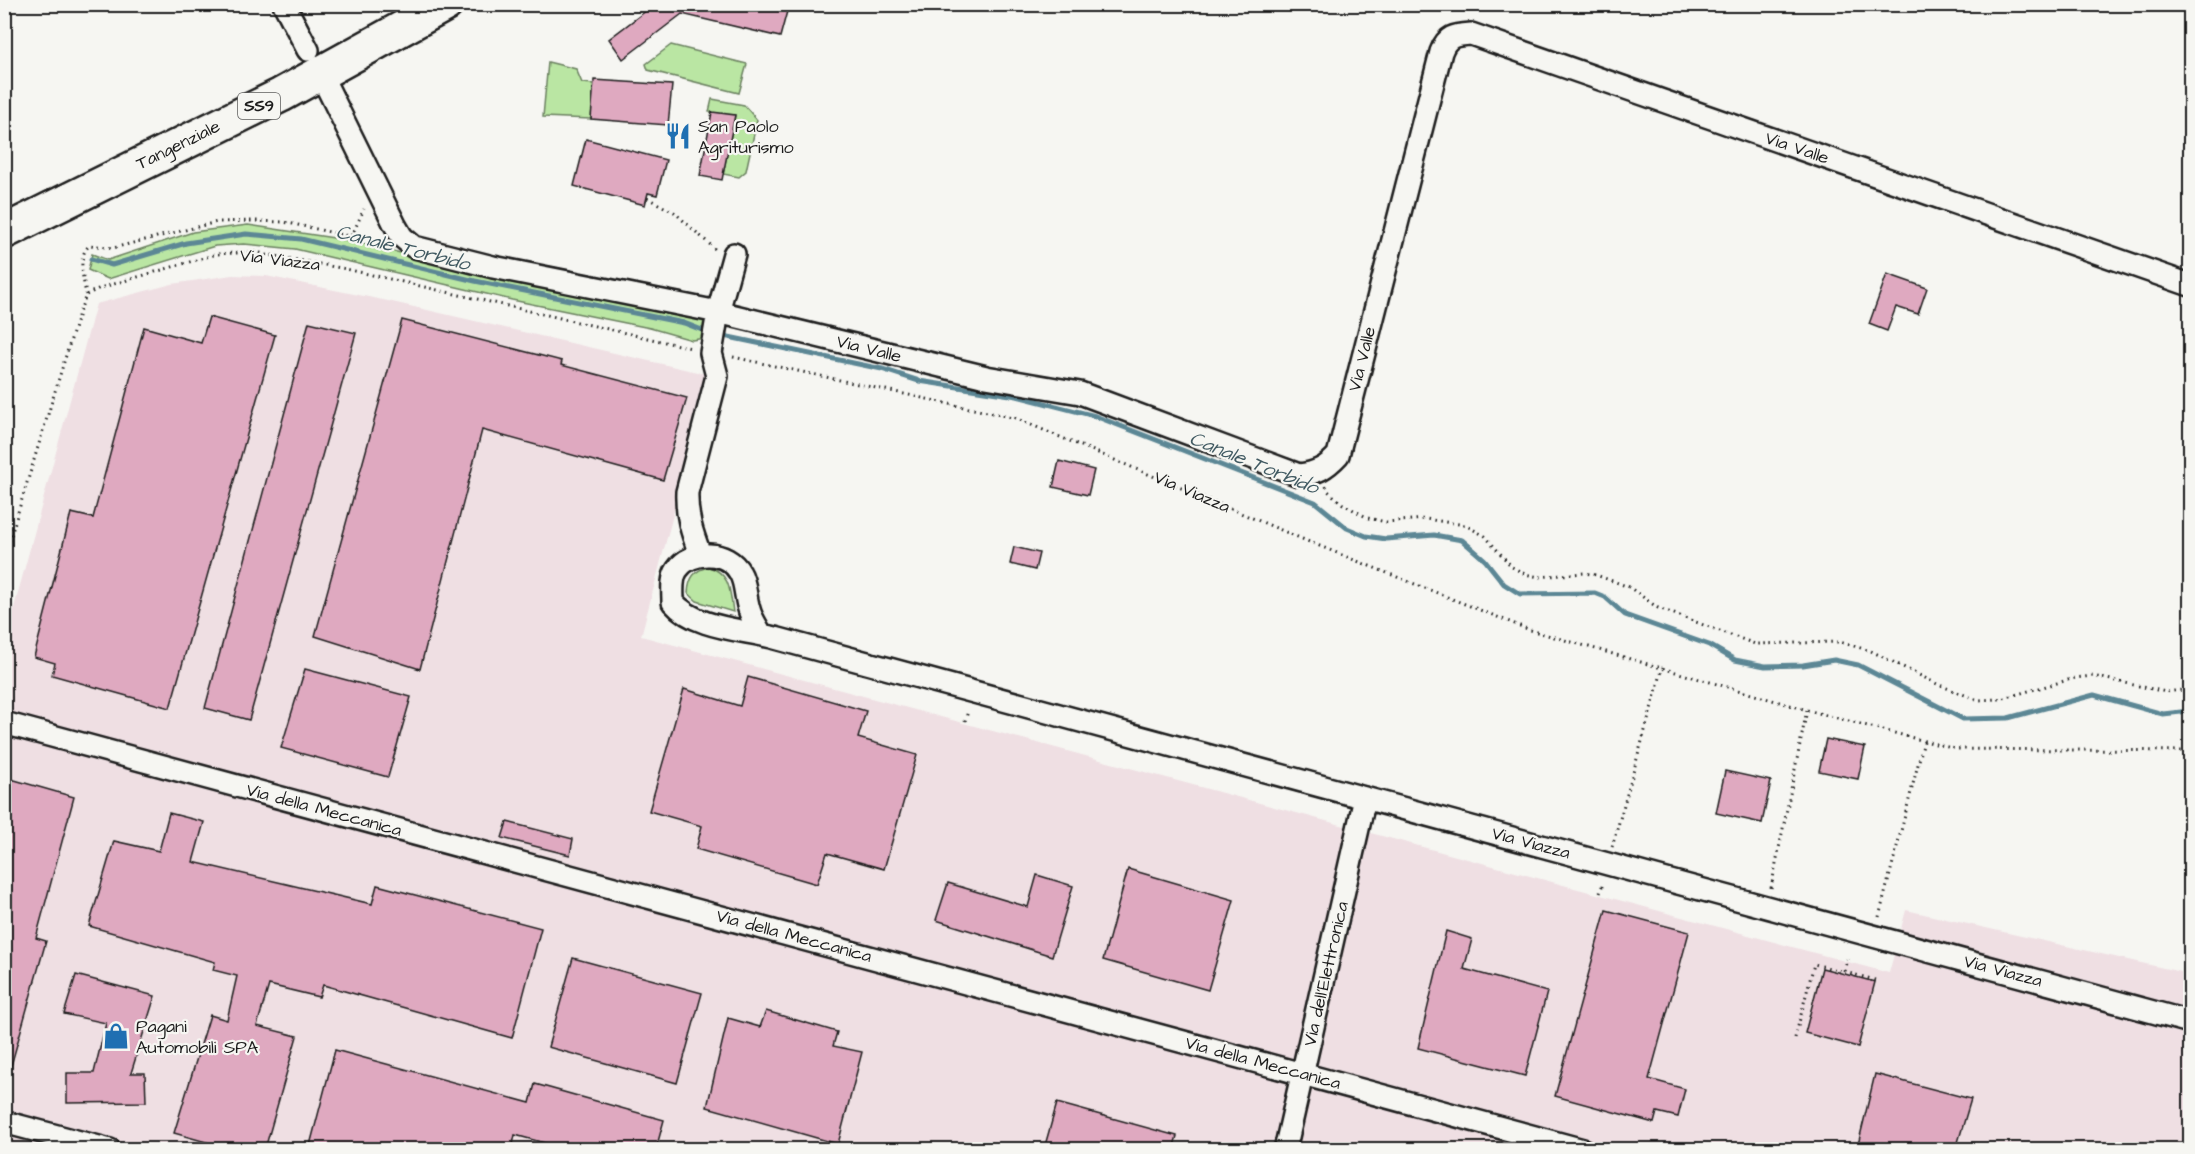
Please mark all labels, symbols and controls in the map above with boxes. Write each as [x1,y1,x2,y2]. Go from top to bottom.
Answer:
road number: SS9 [238,93,280,119]
street label: Tangenziale [132,114,225,177]
place label: San Paolo Agriturismo [698,114,794,161]
restaurant icon: San Paolo Agriturismo [663,121,693,151]
street label: Via Valle [1762,125,1833,171]
water label: Canale Torbido [333,218,475,279]
street label: Via Viazza [239,243,321,277]
street label: Via Valle [1342,324,1382,394]
street label: Via Valle [834,329,904,369]
water label: Canale Torbido [1185,424,1324,502]
street label: Via Viazza [1150,465,1234,519]
street label: Via della Meccanica [243,777,405,843]
street label: Via Viazza [1489,821,1573,865]
street label: Via dell'Elettronica [1297,899,1355,1049]
street label: Via della Meccanica [713,903,875,969]
street label: Via Viazza [1961,949,2045,993]
place label: Pagani Automobili SPA [136,1014,259,1060]
shop icon: Pagani Automobili SPA [101,1021,131,1051]
street label: Via della Meccanica [1182,1030,1344,1096]

